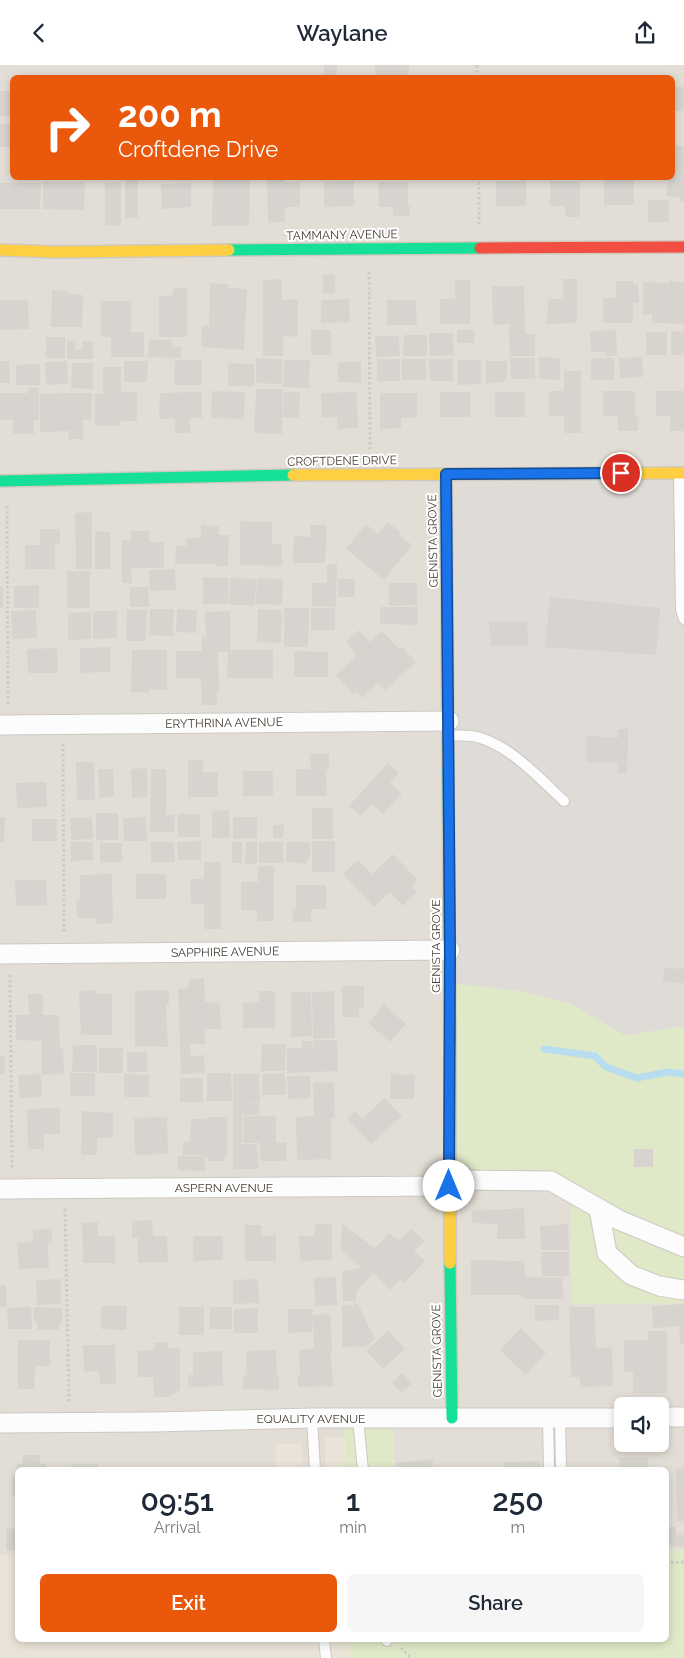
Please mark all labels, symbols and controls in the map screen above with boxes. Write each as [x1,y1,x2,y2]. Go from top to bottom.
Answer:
icon: back [25,19,53,47]
icon: share [631,19,659,47]
text: Waylane [296,20,388,46]
text: 200 m [118,94,222,135]
icon: right [35,95,100,160]
text: Croftdene Drive [118,136,278,162]
street label: TAMMANY AVENUE [286,227,398,243]
pin [600,452,642,494]
street label: CROFTDENE DRIVE [287,453,397,469]
icon: arrive [607,459,635,487]
street label: GENISTA GROVE [425,494,441,588]
street label: ERYTHRINA AVENUE [165,715,283,731]
street label: GENISTA GROVE [429,899,443,993]
street label: SAPPHIRE AVENUE [171,944,279,960]
position arrow [422,1159,474,1211]
street label: ASPERN AVENUE [175,1181,273,1195]
street label: GENISTA GROVE [429,1304,445,1398]
map controls [614,1397,669,1452]
button: sound [614,1397,669,1452]
street label: EQUALITY AVENUE [257,1412,365,1426]
text: 09:51 [140,1483,214,1518]
text: 1 [346,1483,360,1518]
text: 250 [492,1483,544,1518]
text: Arrival [154,1518,201,1537]
text: min [339,1518,367,1537]
text: m [511,1518,525,1537]
button: Exit [40,1574,337,1632]
button: Share [347,1574,644,1632]

